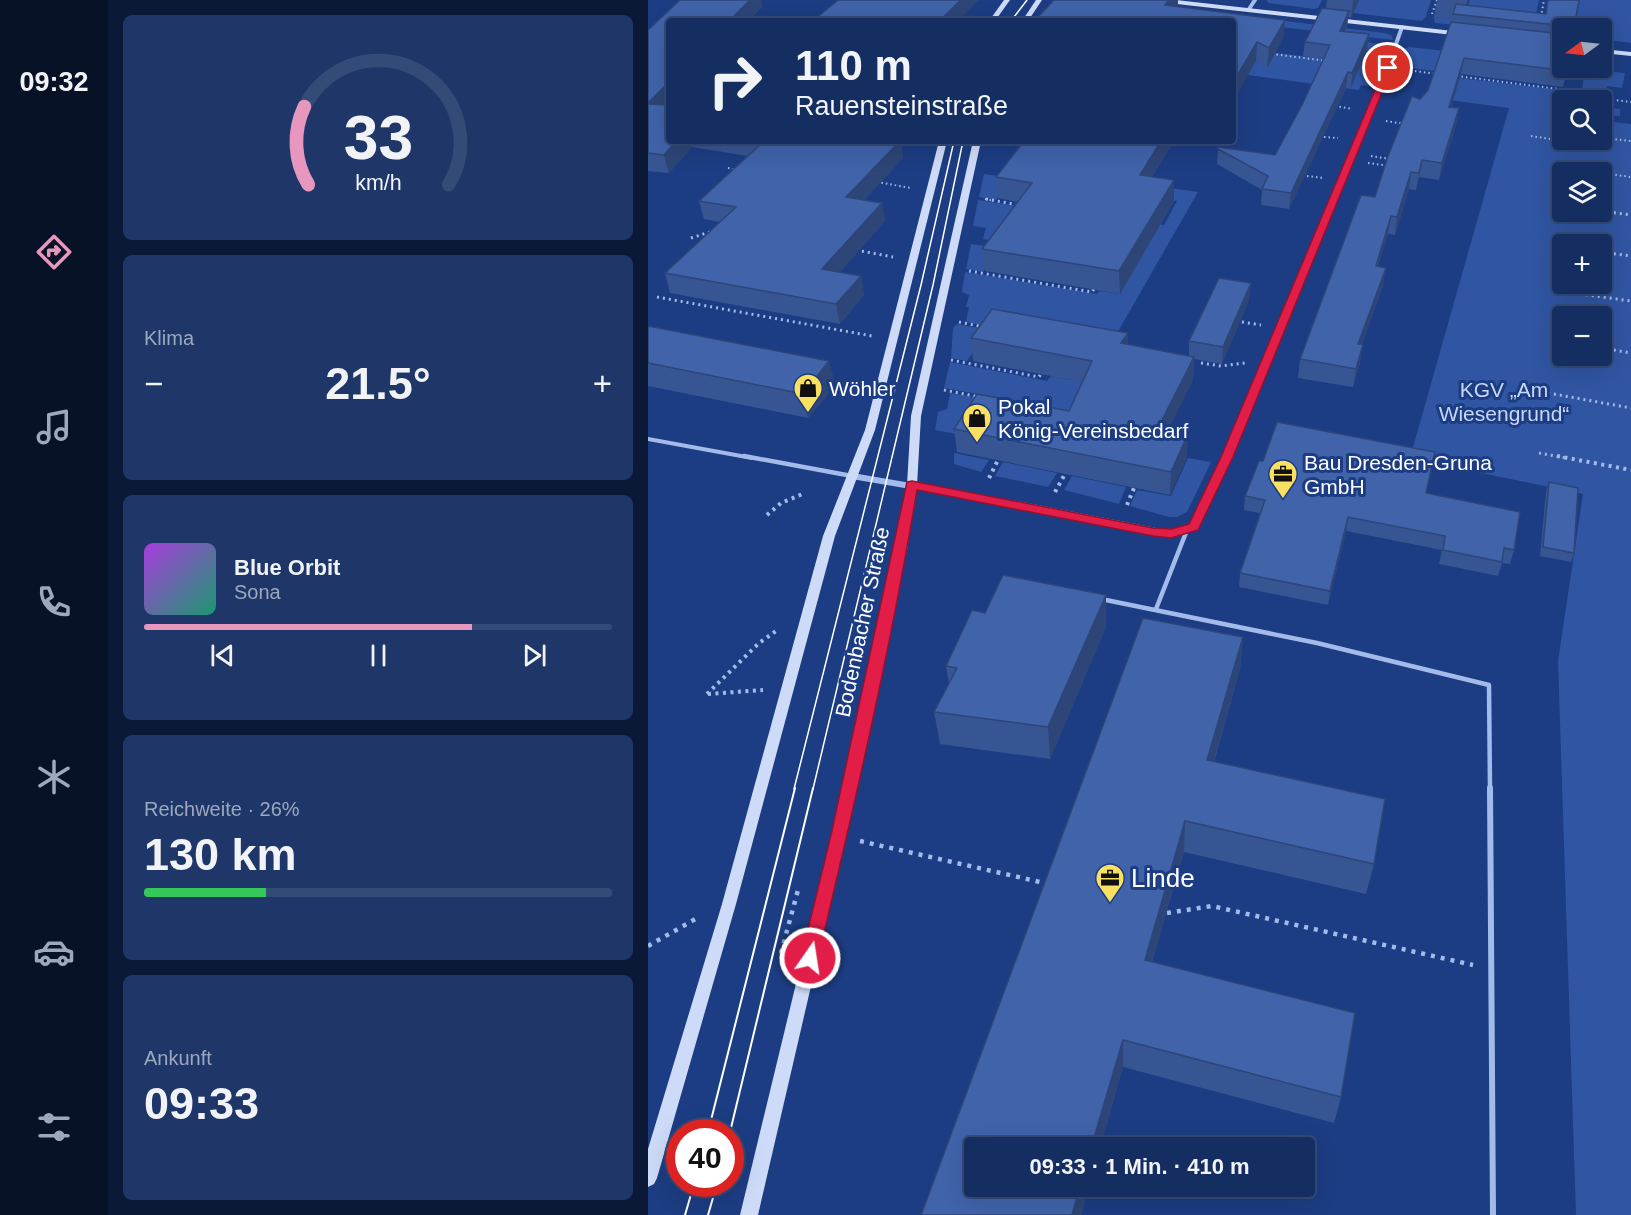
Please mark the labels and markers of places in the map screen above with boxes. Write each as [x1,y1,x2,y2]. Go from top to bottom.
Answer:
pin [1362,42,1413,93]
shop icon: Wöhler [792,372,824,414]
place label: Wöhler [829,377,896,400]
place label: Pokal König-Vereinsbedarf [998,395,1188,442]
shop icon: Pokal König-Vereinsbedarf [961,402,993,444]
place label: Bau Dresden-Gruna GmbH [1304,451,1492,498]
office icon: Bau Dresden-Gruna GmbH [1267,458,1299,500]
office icon: Linde [1094,862,1126,904]
place label: Linde [1131,863,1195,893]

